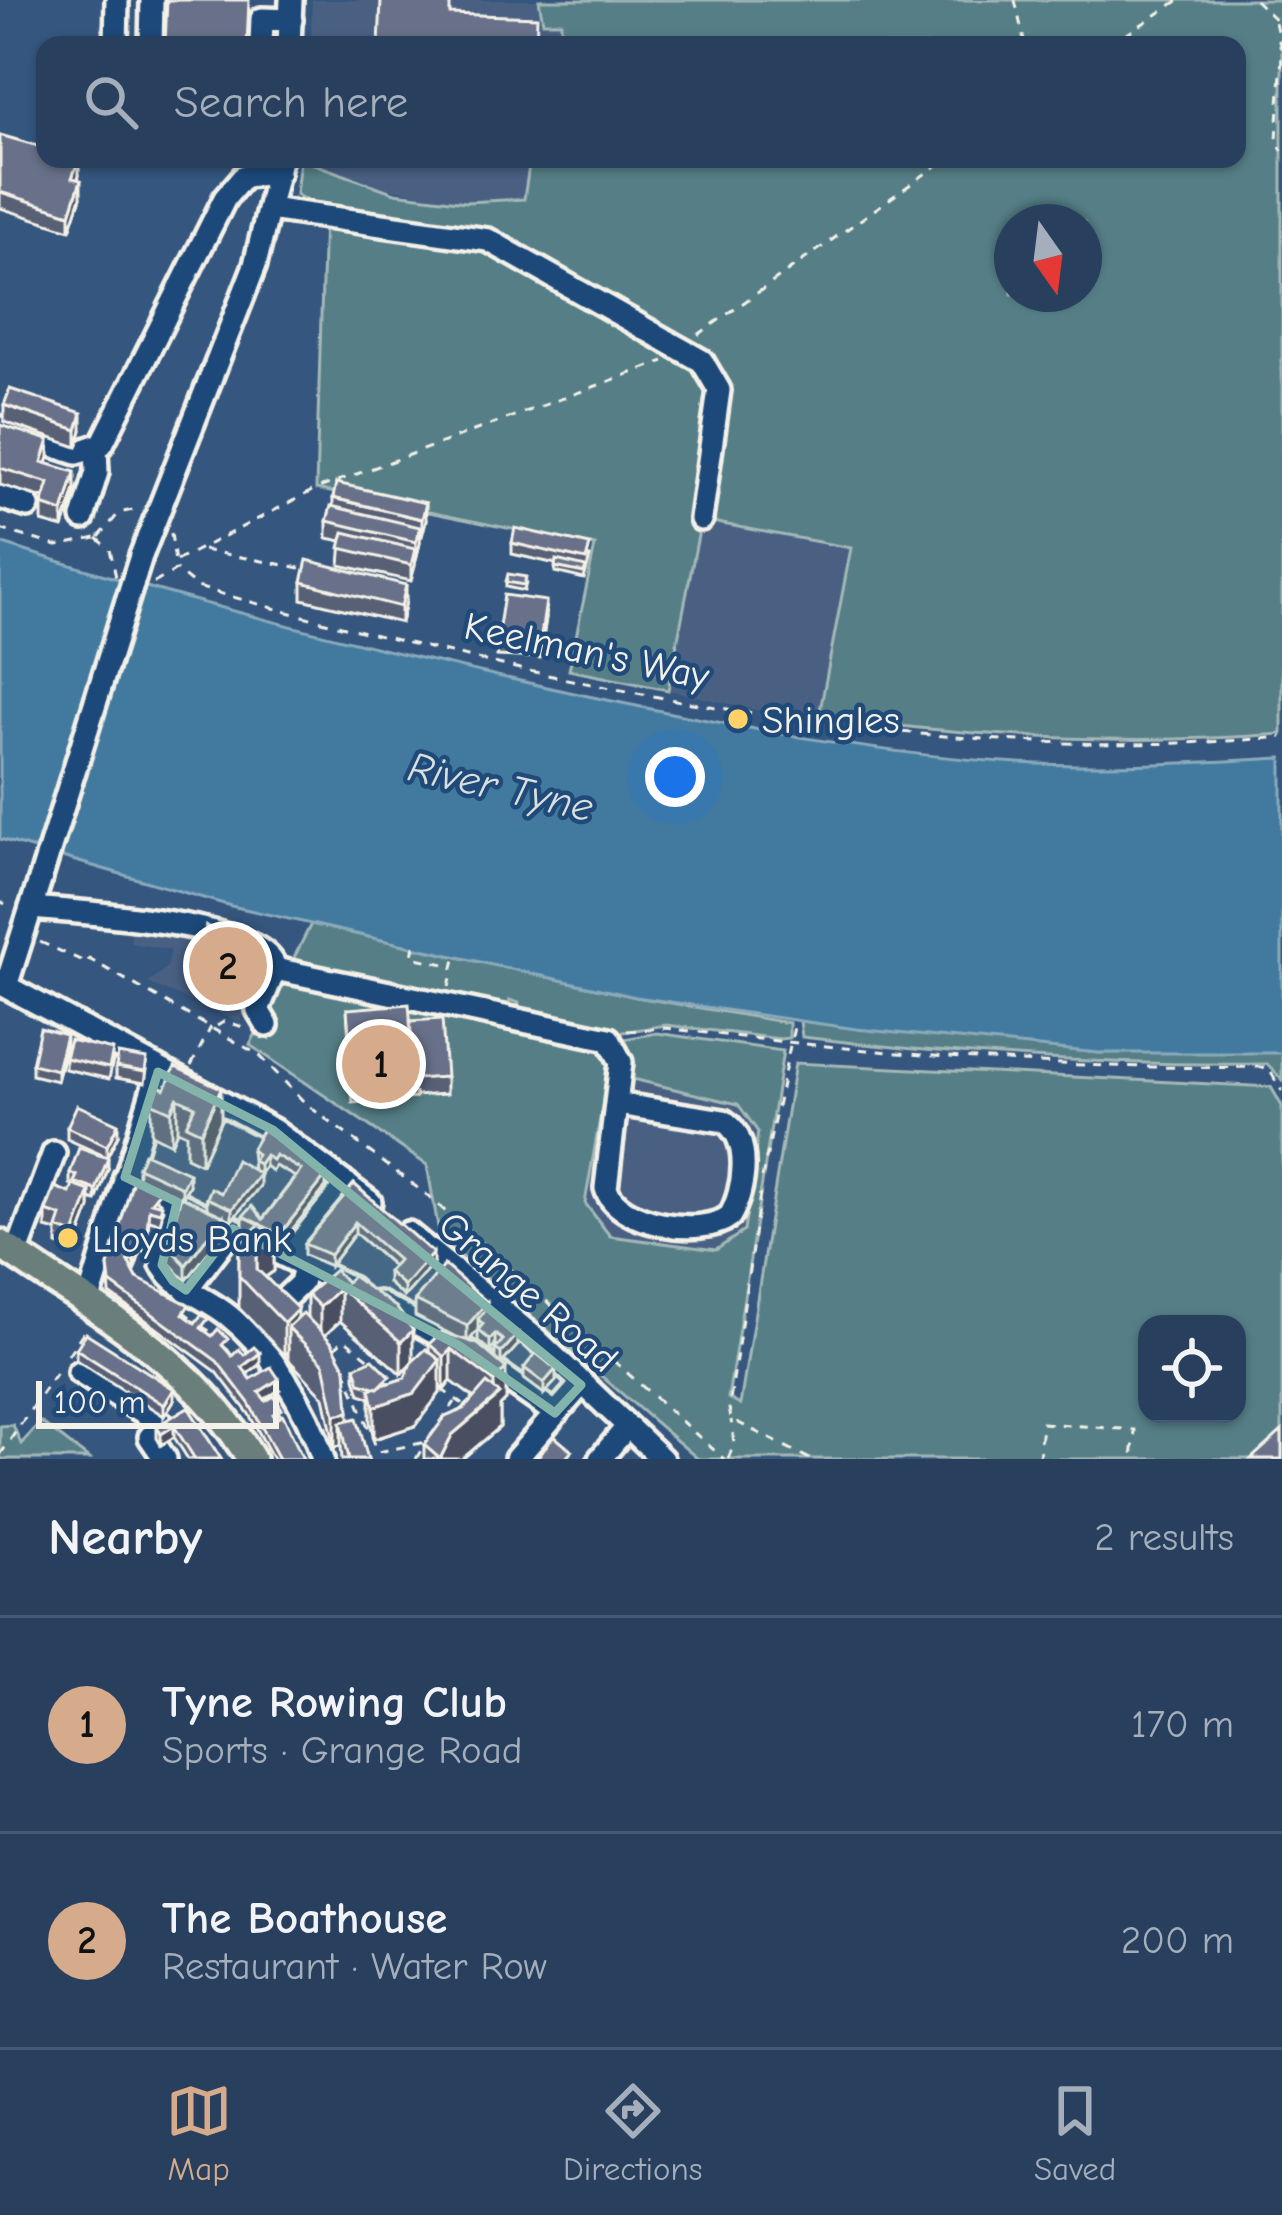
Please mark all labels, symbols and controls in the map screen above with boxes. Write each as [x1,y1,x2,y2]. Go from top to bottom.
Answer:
search box [36,36,1246,168]
icon: search [78,69,144,135]
text: Search here [174,76,408,128]
north arrow [994,204,1102,312]
street label: Keelman's Way [460,604,714,699]
place label: Shingles [762,698,900,743]
marker: Shingles [725,706,751,732]
water label: River Tyne [403,742,598,833]
your location [645,747,705,807]
pin: 2 [189,921,267,1011]
pin: 1 [342,1019,420,1109]
street label: Grange Road [430,1202,626,1382]
place label: Lloyds Bank [92,1217,292,1262]
marker: Lloyds Bank [55,1225,81,1251]
map controls [1138,1315,1246,1423]
button: locate [1138,1315,1246,1423]
scale bar [36,1375,279,1428]
text: 100 m [54,1383,146,1421]
text: Nearby [48,1508,202,1567]
text: 2 results [1094,1515,1234,1560]
text: Tyne Rowing Club [162,1676,507,1728]
text: 1 [79,1702,95,1747]
text: 170 m [1131,1702,1234,1747]
text: Sports · Grange Road [162,1728,522,1773]
text: The Boathouse [162,1892,447,1944]
text: 2 [77,1918,97,1963]
text: 200 m [1121,1918,1234,1963]
text: Restaurant · Water Row [162,1944,547,1989]
tab: Map [166,2078,232,2188]
tab: Directions [563,2078,703,2188]
tab: Saved [1034,2078,1116,2188]

